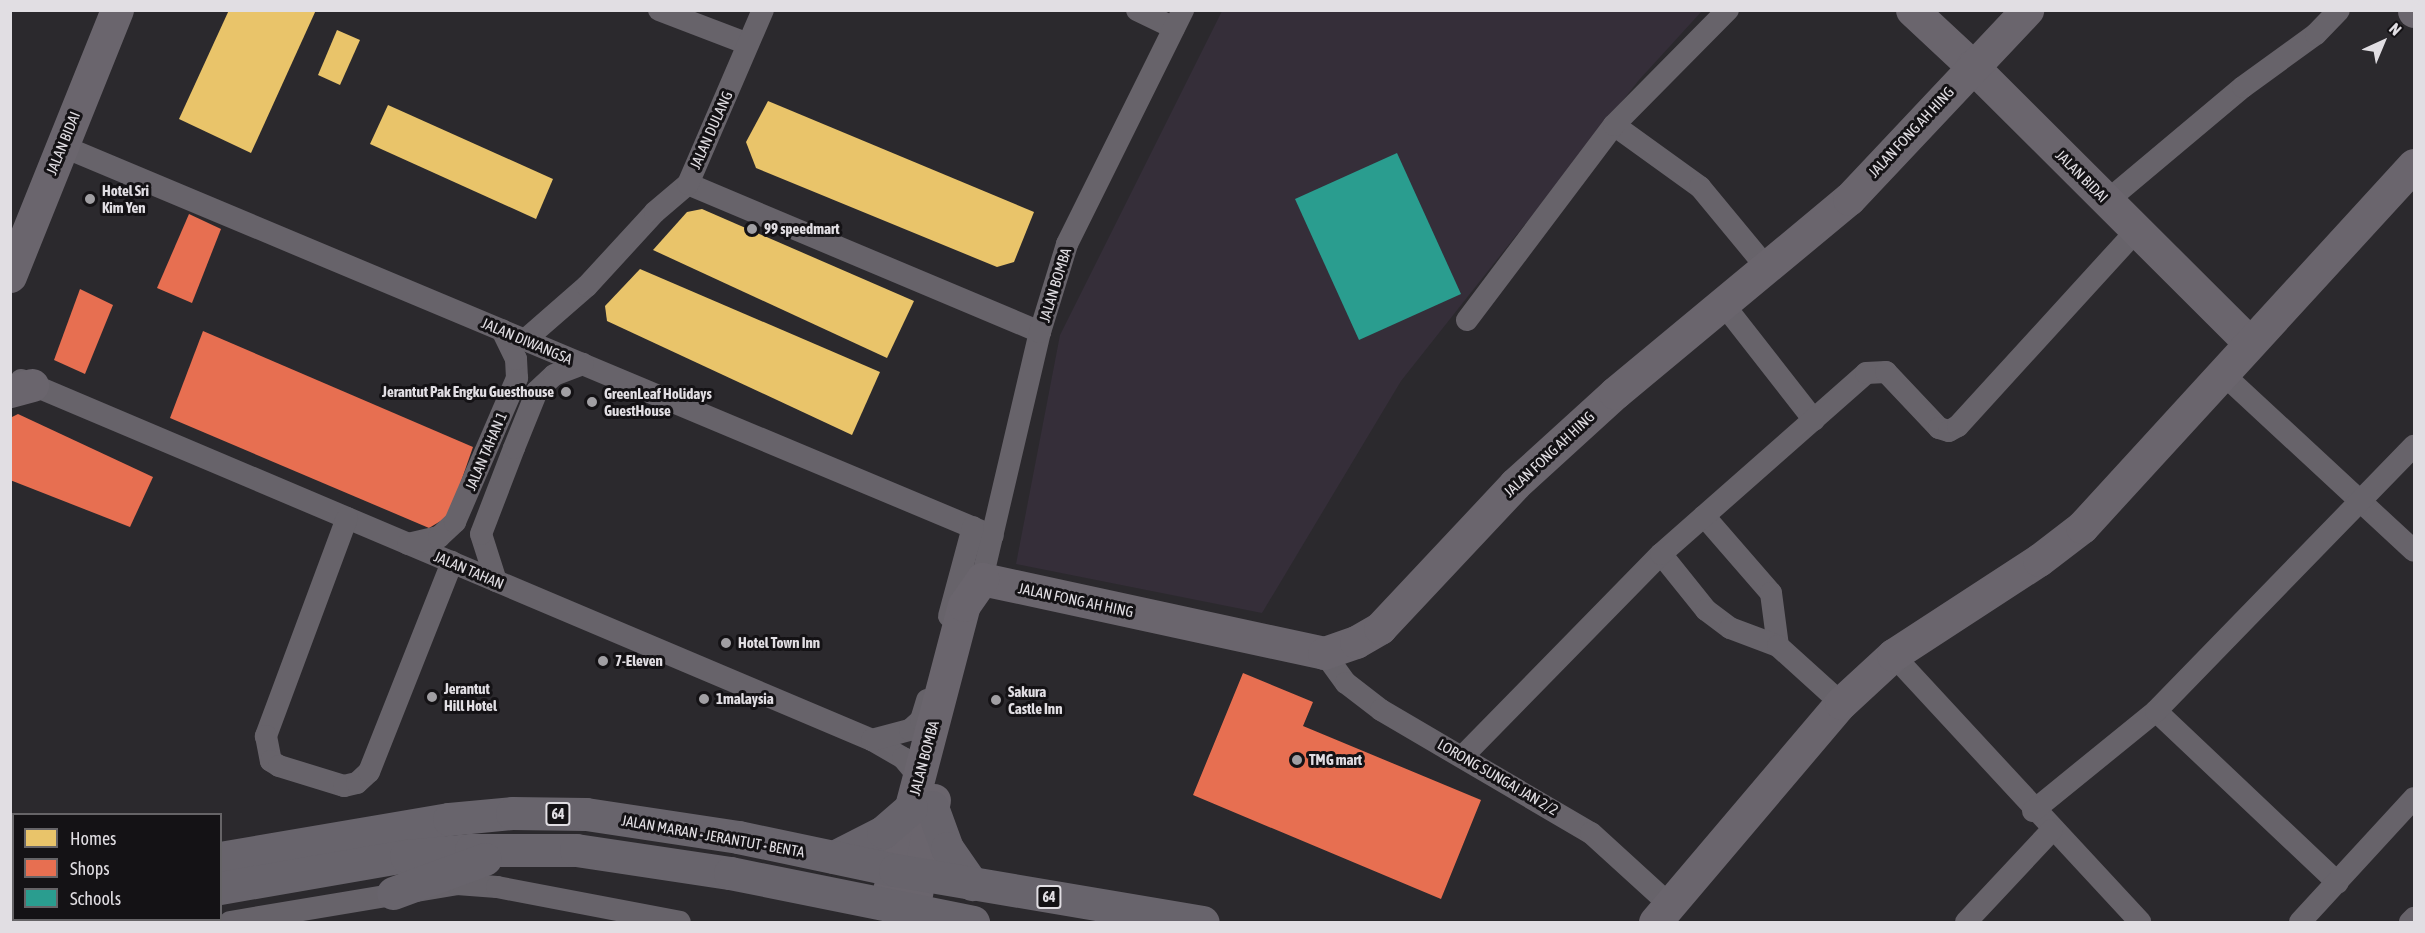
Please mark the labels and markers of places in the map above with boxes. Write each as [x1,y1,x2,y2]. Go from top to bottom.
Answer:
place label: Hotel Sri Kim Yen [102,181,149,216]
marker: Hotel Sri Kim Yen [83,192,97,206]
place label: 99 speedmart [764,220,840,238]
marker: 99 speedmart [745,222,759,236]
place label: Jerantut Pak Engku Guesthouse [382,383,554,401]
place label: GreenLeaf Holidays GuestHouse [604,384,712,419]
marker: Jerantut Pak Engku Guesthouse [559,385,573,399]
marker: GreenLeaf Holidays GuestHouse [585,395,599,409]
place label: Hotel Town Inn [738,634,820,652]
marker: Hotel Town Inn [719,636,733,650]
place label: 7-Eleven [615,652,663,670]
marker: 7-Eleven [596,654,610,668]
place label: Jerantut Hill Hotel [444,679,497,714]
place label: Sakura Castle Inn [1008,682,1062,717]
marker: Jerantut Hill Hotel [425,690,439,704]
place label: 1malaysia [716,690,774,708]
marker: 1malaysia [697,692,711,706]
marker: Sakura Castle Inn [989,693,1003,707]
place label: TMG mart [1309,751,1362,769]
marker: TMG mart [1290,753,1304,767]

